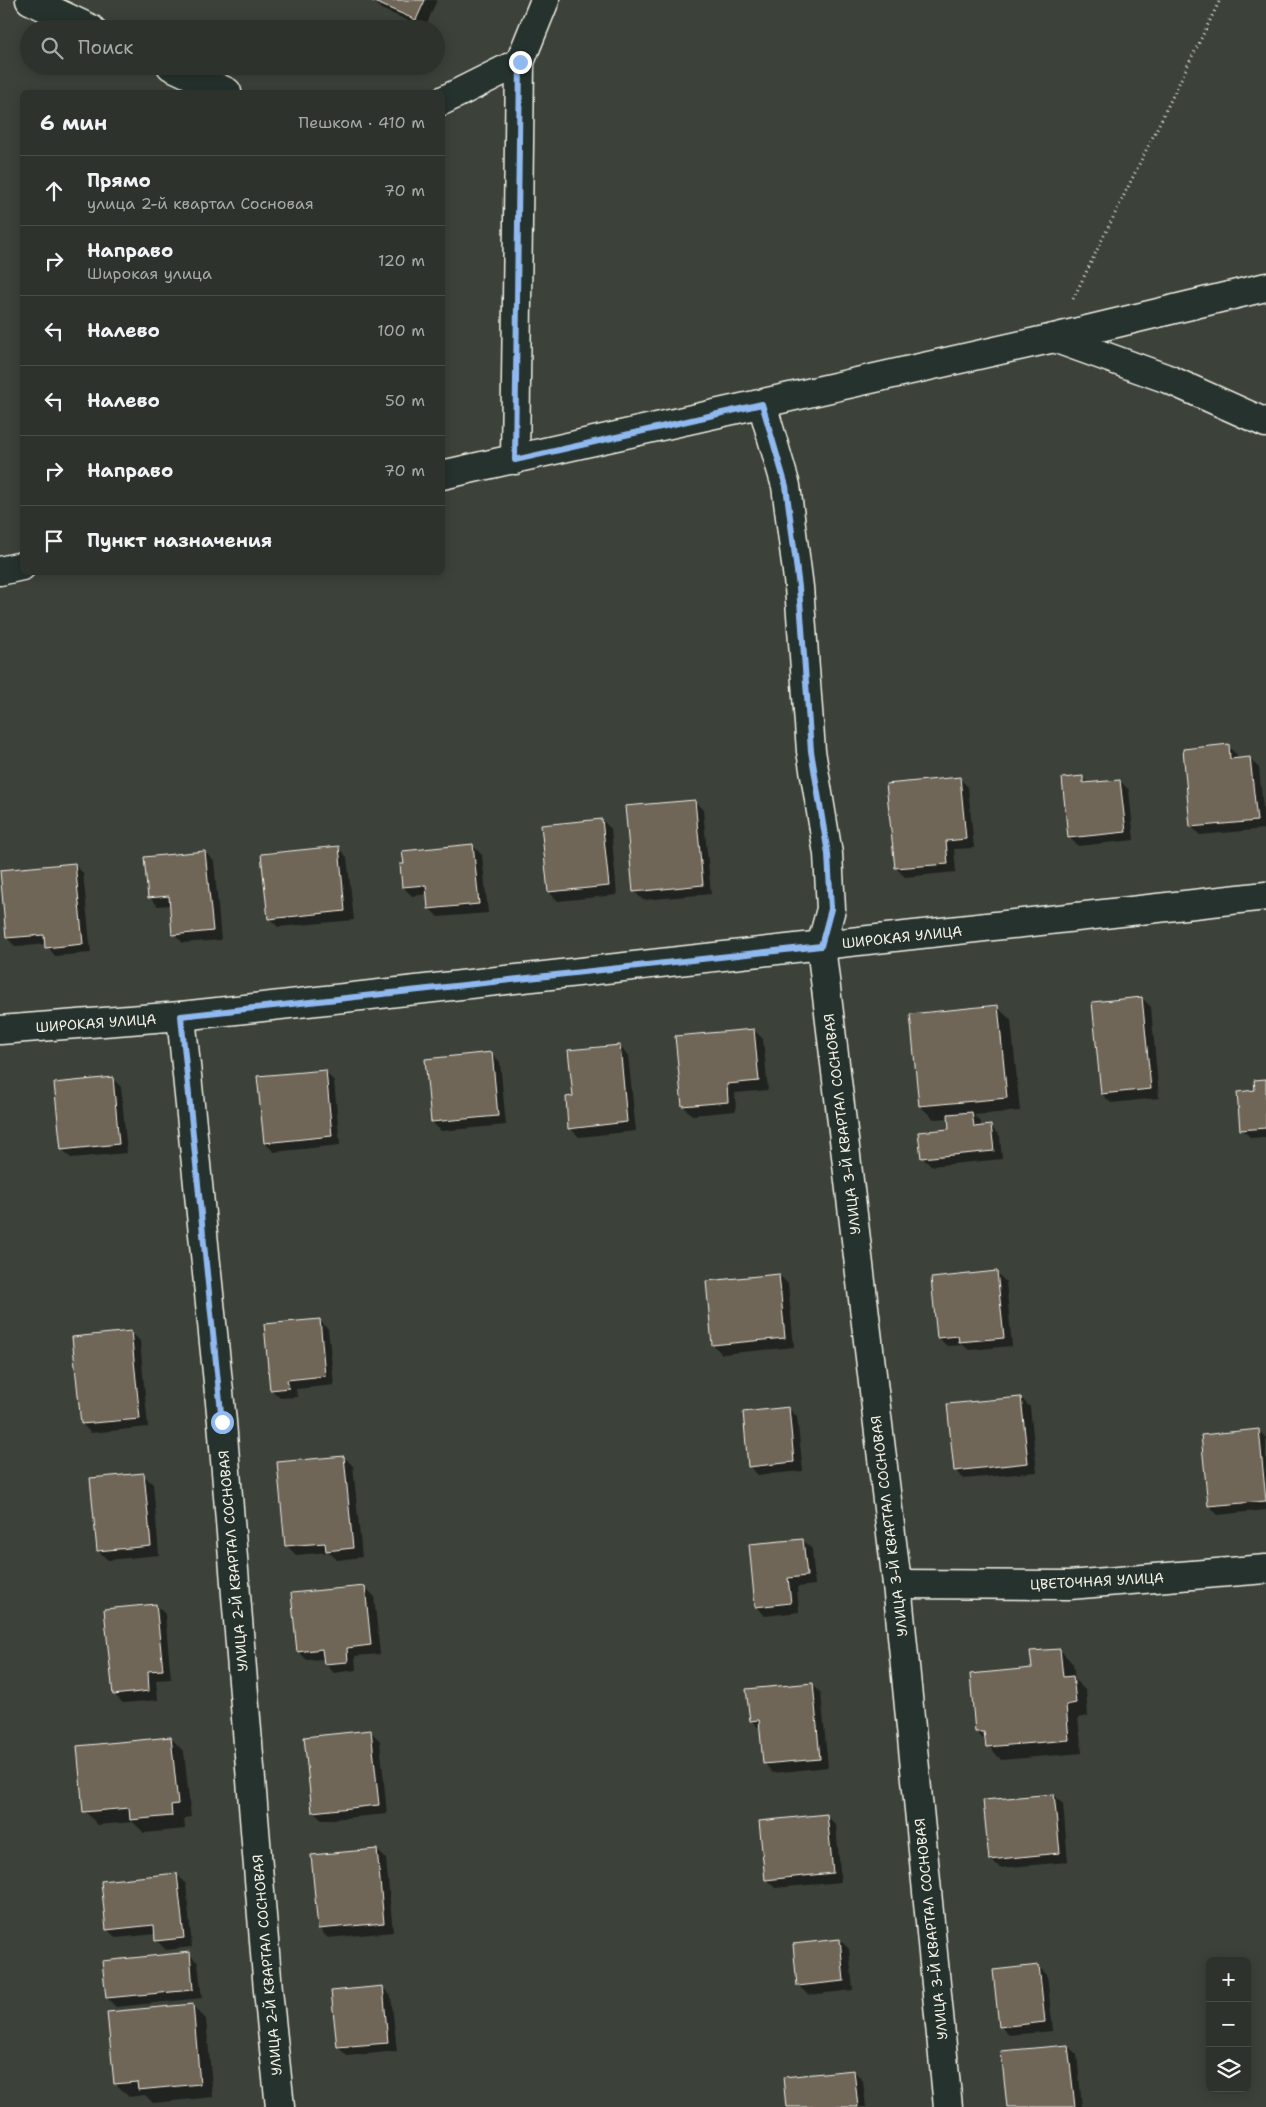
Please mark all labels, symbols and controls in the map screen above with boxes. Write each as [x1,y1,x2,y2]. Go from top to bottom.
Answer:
search box [20,20,445,75]
icon: search [38,34,66,62]
text: Поиск [78,35,133,60]
route end [509,51,532,74]
text: 6 мин [40,109,107,137]
text: Пешком · 410 m [299,112,425,133]
text: Прямо [87,168,151,193]
icon: ahead [40,177,68,205]
text: 70 m [384,180,425,201]
text: улица 2-й квартал Сосновая [87,193,314,214]
text: Направо [87,238,173,263]
icon: right [40,247,68,275]
text: 120 m [378,250,425,271]
text: Широкая улица [87,263,212,284]
icon: left [40,317,68,345]
text: Налево [87,318,160,343]
text: 100 m [377,320,425,341]
icon: left [40,387,68,415]
text: Налево [87,388,160,413]
text: 50 m [385,390,425,411]
icon: right [40,457,68,485]
text: Направо [87,458,173,483]
text: 70 m [384,460,425,481]
icon: arrive [40,527,68,555]
text: Пункт назначения [87,528,272,553]
street label: ШИРОКАЯ УЛИЦА [841,922,963,952]
street label: ШИРОКАЯ УЛИЦА [35,1010,157,1036]
street label: УЛИЦА 3-Й КВАРТАЛ СОСНОВАЯ [819,1012,865,1236]
route start [211,1411,234,1434]
street label: УЛИЦА 3-Й КВАРТАЛ СОСНОВАЯ [866,1414,912,1638]
street label: УЛИЦА 2-Й КВАРТАЛ СОСНОВАЯ [214,1450,252,1672]
street label: ЦВЕТОЧНАЯ УЛИЦА [1030,1569,1164,1593]
street label: УЛИЦА 3-Й КВАРТАЛ СОСНОВАЯ [910,1817,952,2041]
street label: УЛИЦА 2-Й КВАРТАЛ СОСНОВАЯ [248,1854,286,2076]
map controls [1206,1957,1251,2092]
button: + [1206,1957,1251,2002]
button: − [1206,2002,1251,2047]
button: layers [1206,2047,1251,2092]

